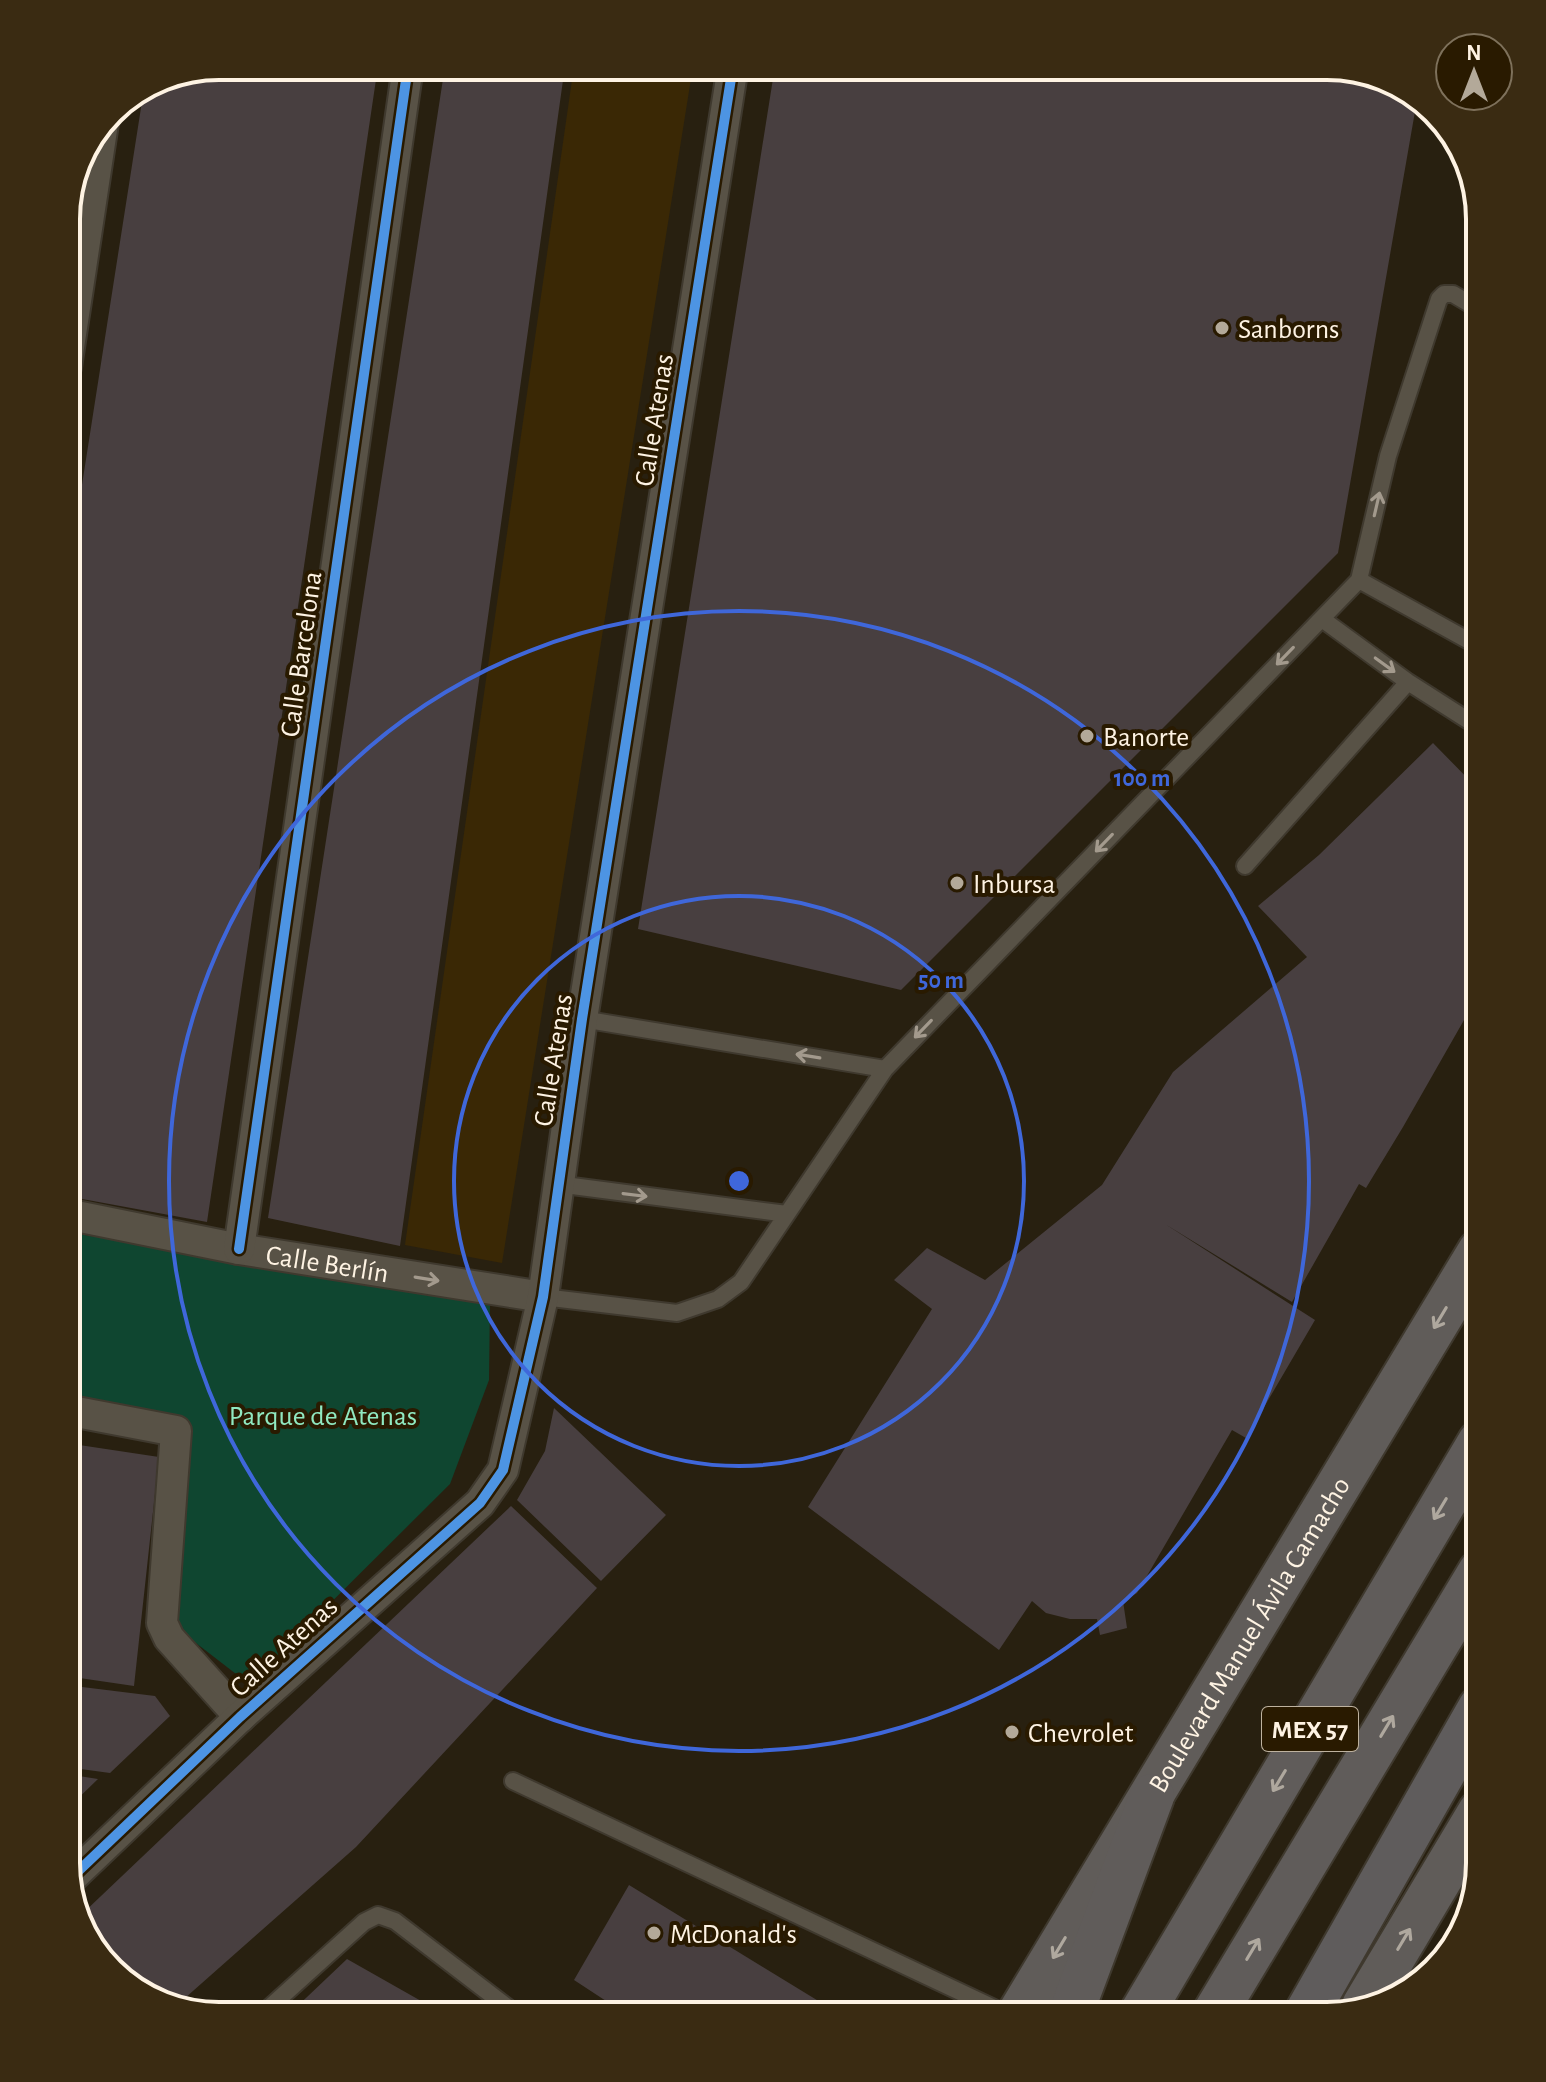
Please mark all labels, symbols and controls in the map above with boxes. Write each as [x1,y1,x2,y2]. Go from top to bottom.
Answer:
north arrow [1434,32,1514,112]
text: N [1466,42,1482,64]
place label: Sanborns [1238,316,1339,344]
marker: Sanborns [1213,319,1231,337]
street label: Calle Atenas [631,352,679,489]
one-way arrow [1370,492,1385,518]
street label: Calle Barcelona [276,570,327,739]
one-way arrow [1276,646,1295,666]
one-way arrow [1373,657,1395,673]
place label: Banorte [1103,724,1189,752]
marker: Banorte [1078,727,1096,745]
text: 100 m [1114,767,1170,791]
one-way arrow [1095,833,1114,853]
place label: Inbursa [973,871,1055,899]
marker: Inbursa [948,874,966,892]
text: 50 m [918,969,964,993]
street label: Calle Atenas [530,992,578,1129]
one-way arrow [914,1019,933,1039]
one-way arrow [796,1048,821,1063]
centre of rings [725,1167,753,1195]
one-way arrow [622,1188,647,1203]
street label: Calle Berlín [264,1241,390,1288]
one-way arrow [414,1272,439,1287]
one-way arrow [1432,1306,1448,1329]
park label: Parque de Atenas [229,1403,417,1431]
street label: Boulevard Manuel Ávila Camacho [1144,1473,1356,1798]
one-way arrow [1432,1497,1448,1520]
street label: Calle Atenas [225,1592,343,1703]
road number: MEX 57 [1262,1707,1358,1751]
one-way arrow [1379,1715,1395,1738]
place label: Chevrolet [1028,1720,1133,1748]
marker: Chevrolet [1003,1723,1021,1741]
one-way arrow [1271,1769,1287,1792]
place label: McDonald's [670,1921,797,1949]
marker: McDonald's [645,1924,663,1942]
one-way arrow [1396,1928,1412,1951]
one-way arrow [1051,1936,1067,1959]
one-way arrow [1245,1938,1261,1961]

